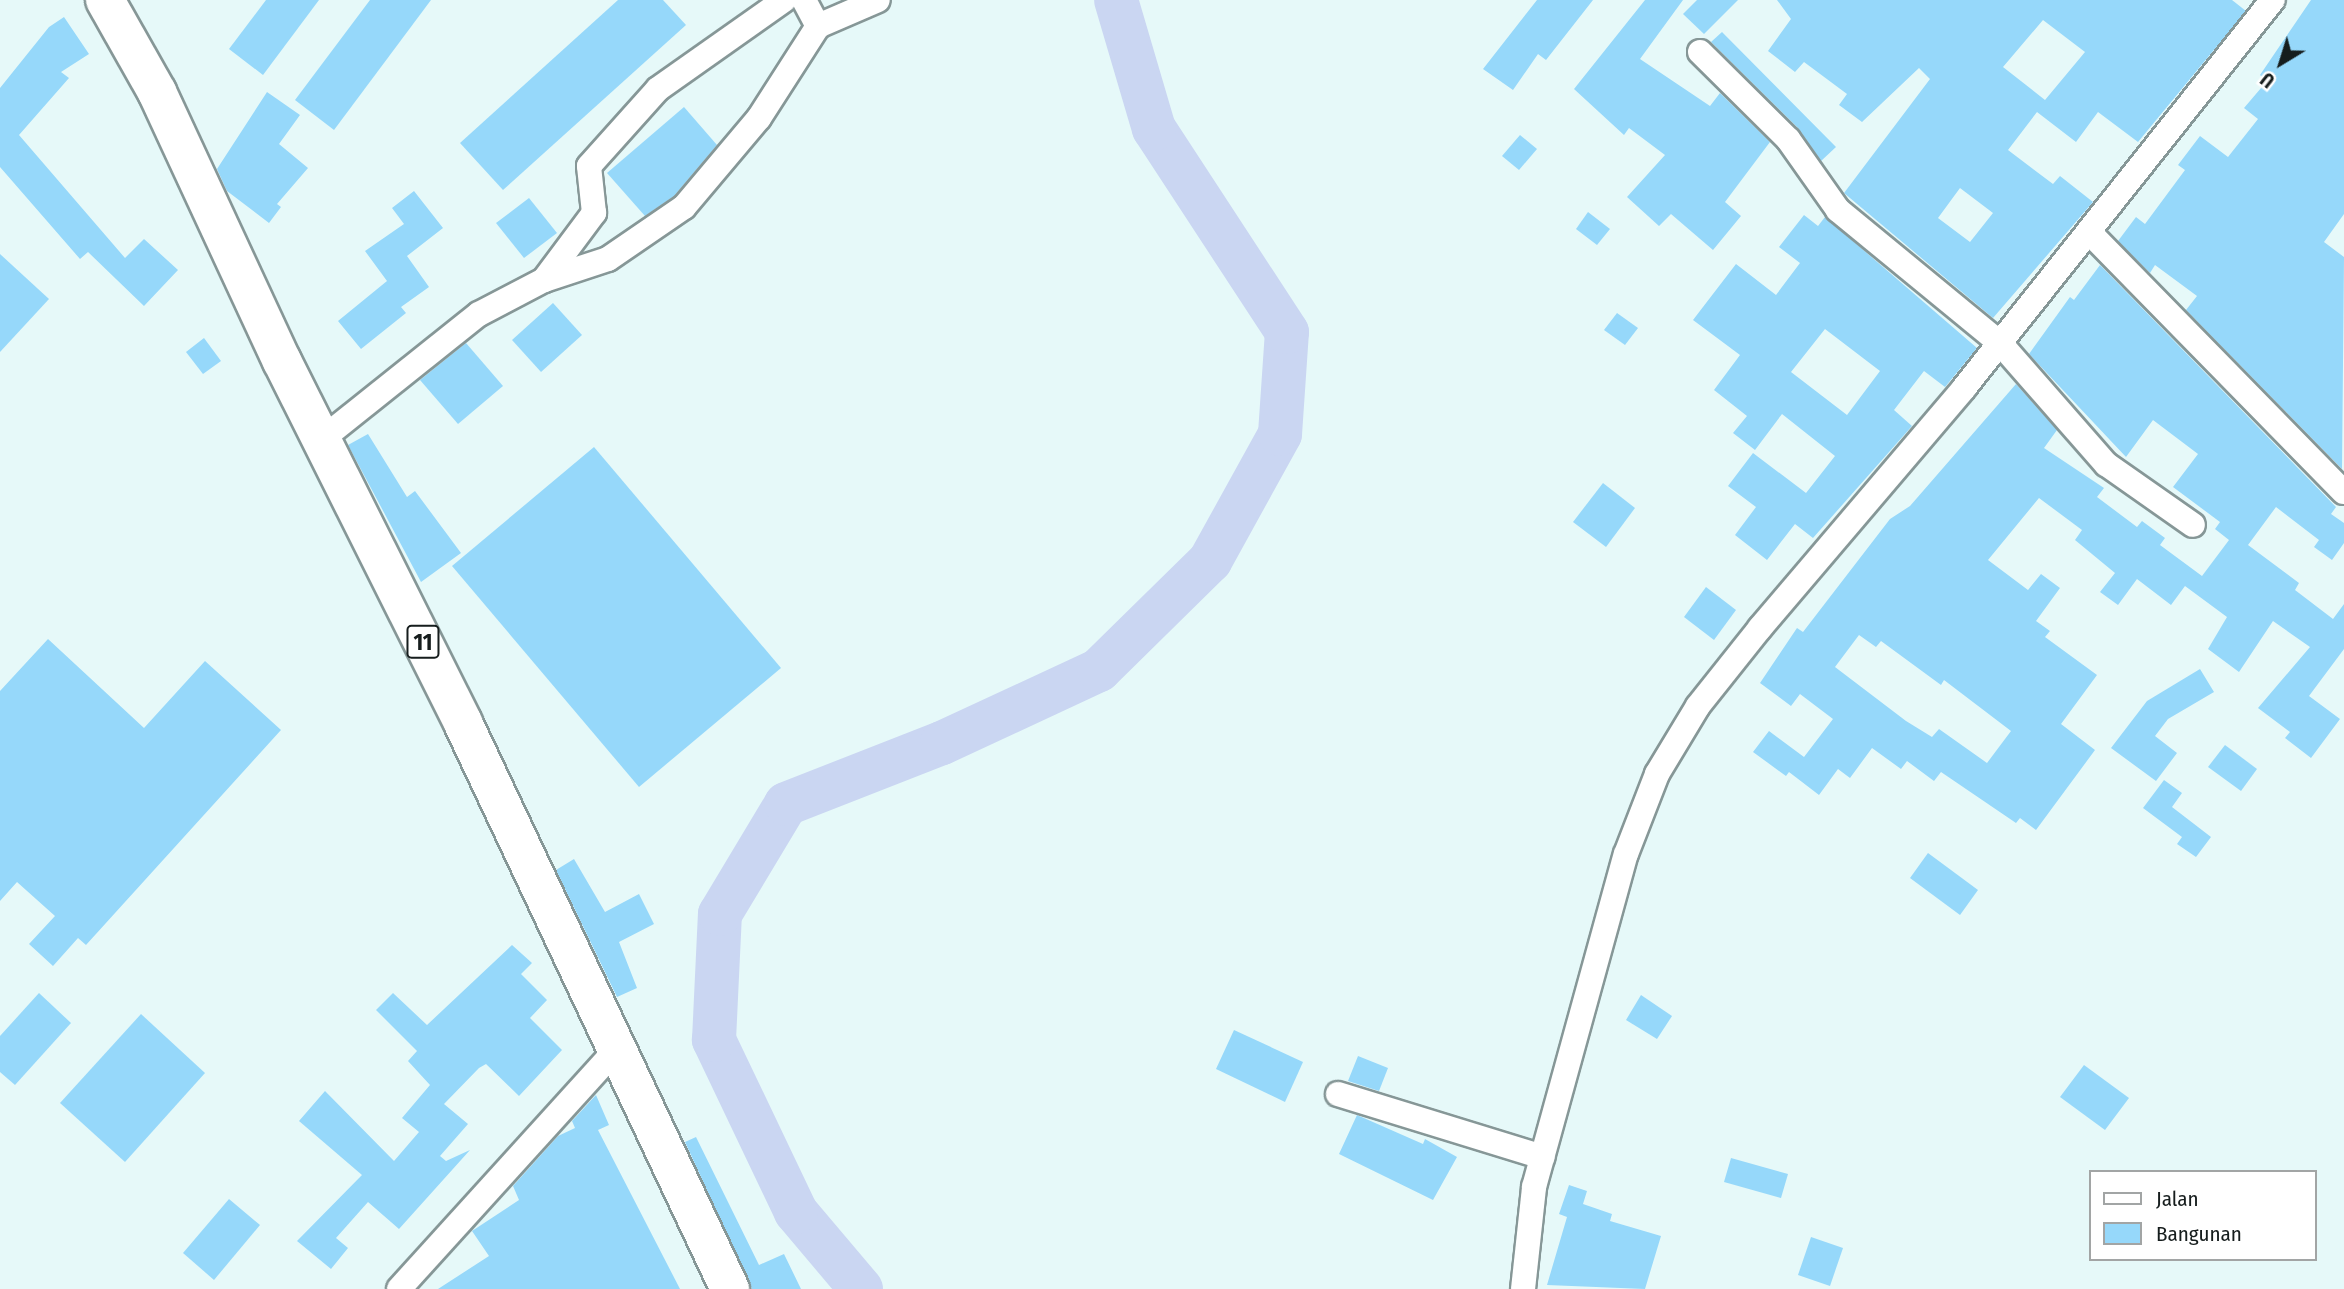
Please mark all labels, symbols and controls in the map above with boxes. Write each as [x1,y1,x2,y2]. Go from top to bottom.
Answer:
north arrow [2246,28,2316,98]
text: U [2256,67,2279,92]
road number: 11 [406,622,440,662]
legend [2088,1170,2316,1261]
text: Jalan [2156,1186,2199,1212]
text: Bangunan [2156,1221,2242,1247]

